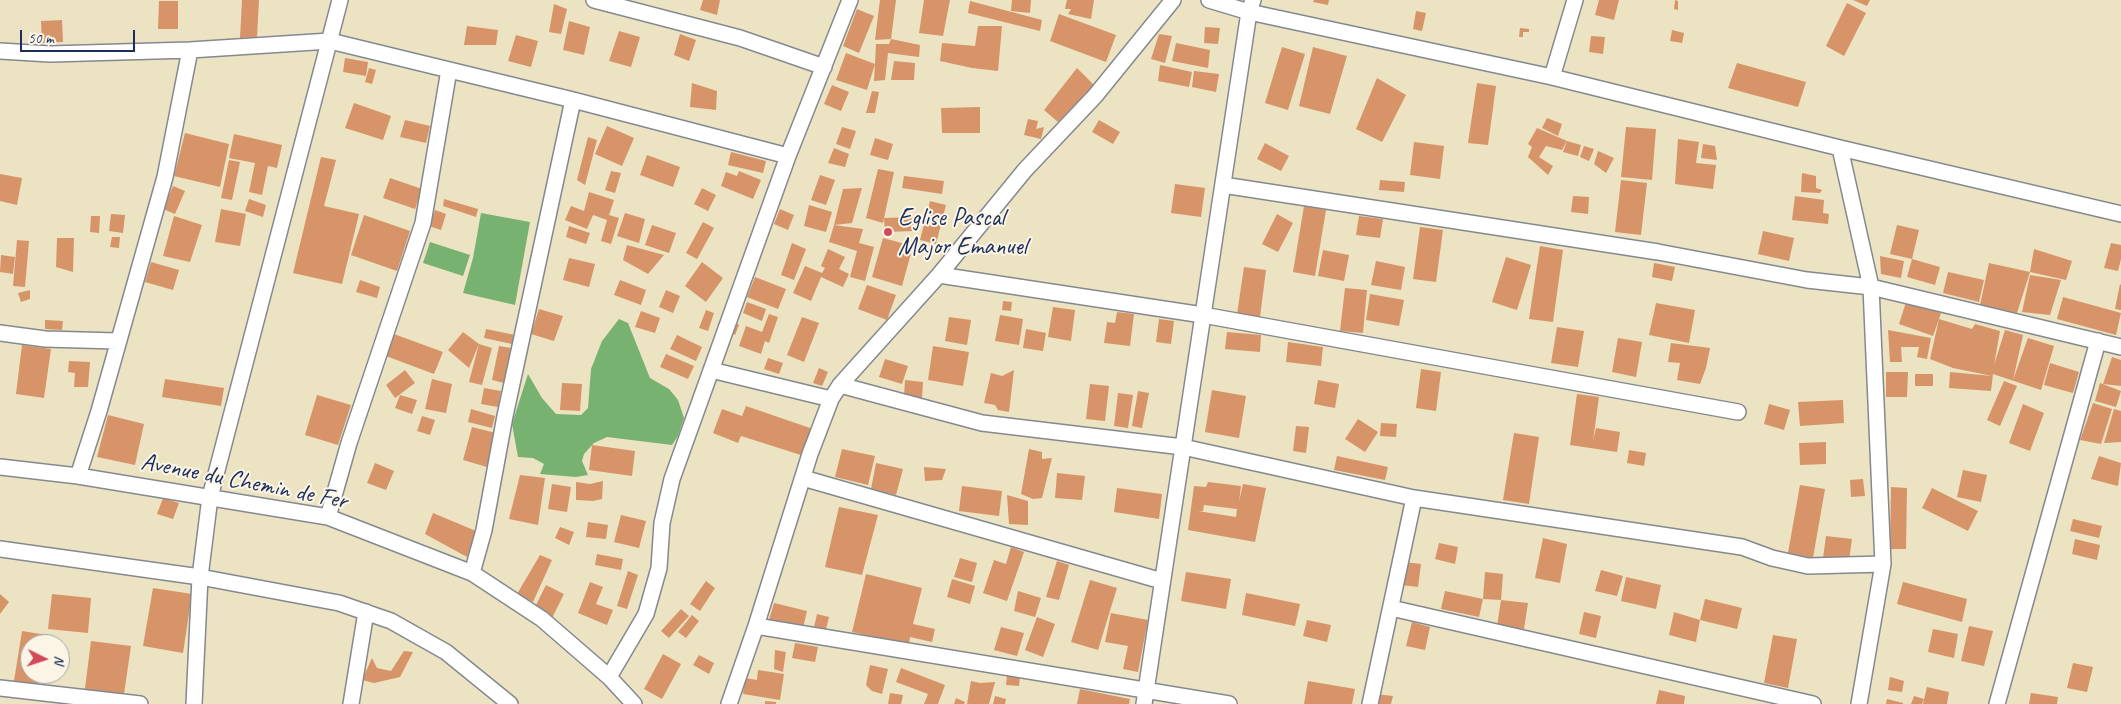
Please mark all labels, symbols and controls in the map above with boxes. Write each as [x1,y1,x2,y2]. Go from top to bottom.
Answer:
scale bar [22,20,138,52]
text: 50 m [28,29,54,48]
place label: Eglise Pascal Major Emanuel [898,203,1027,262]
marker: Eglise Pascal Major Emanuel [882,226,894,238]
street label: Avenue du Chemin de Fer [138,447,350,517]
north arrow [20,634,70,684]
text: N [51,655,68,665]

